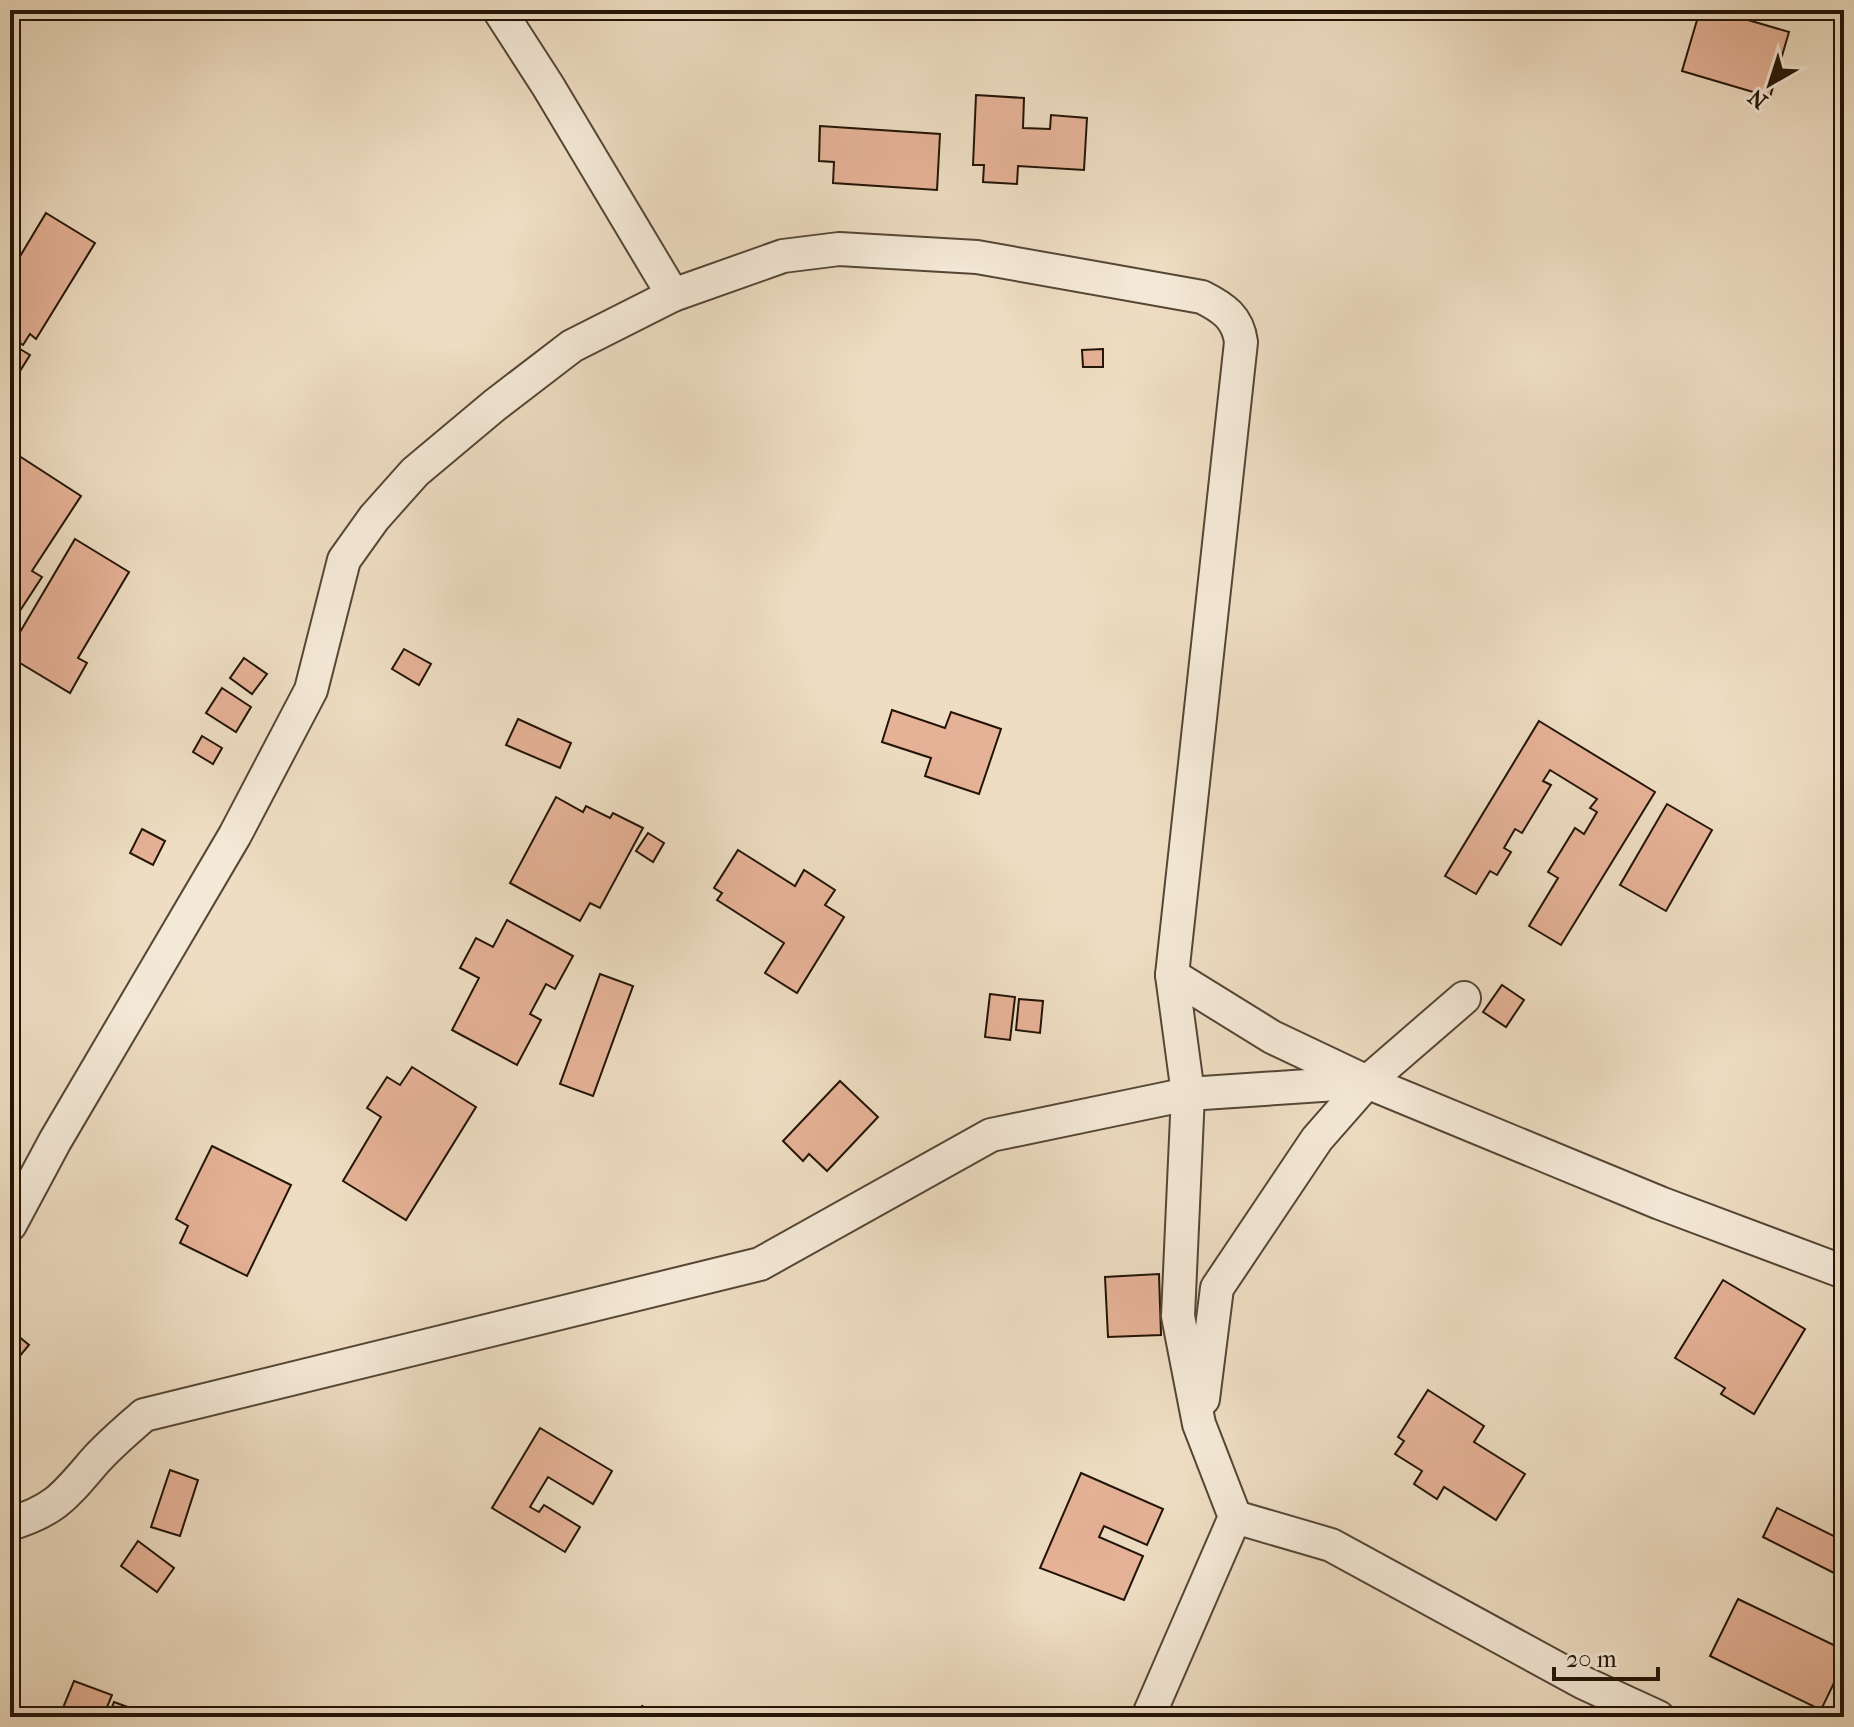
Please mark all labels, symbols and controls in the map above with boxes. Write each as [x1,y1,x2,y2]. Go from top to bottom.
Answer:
north arrow [1730,44,1810,124]
text: N [1743,83,1773,114]
scale bar [1554,1631,1658,1681]
text: 20 m [1566,1645,1617,1673]

